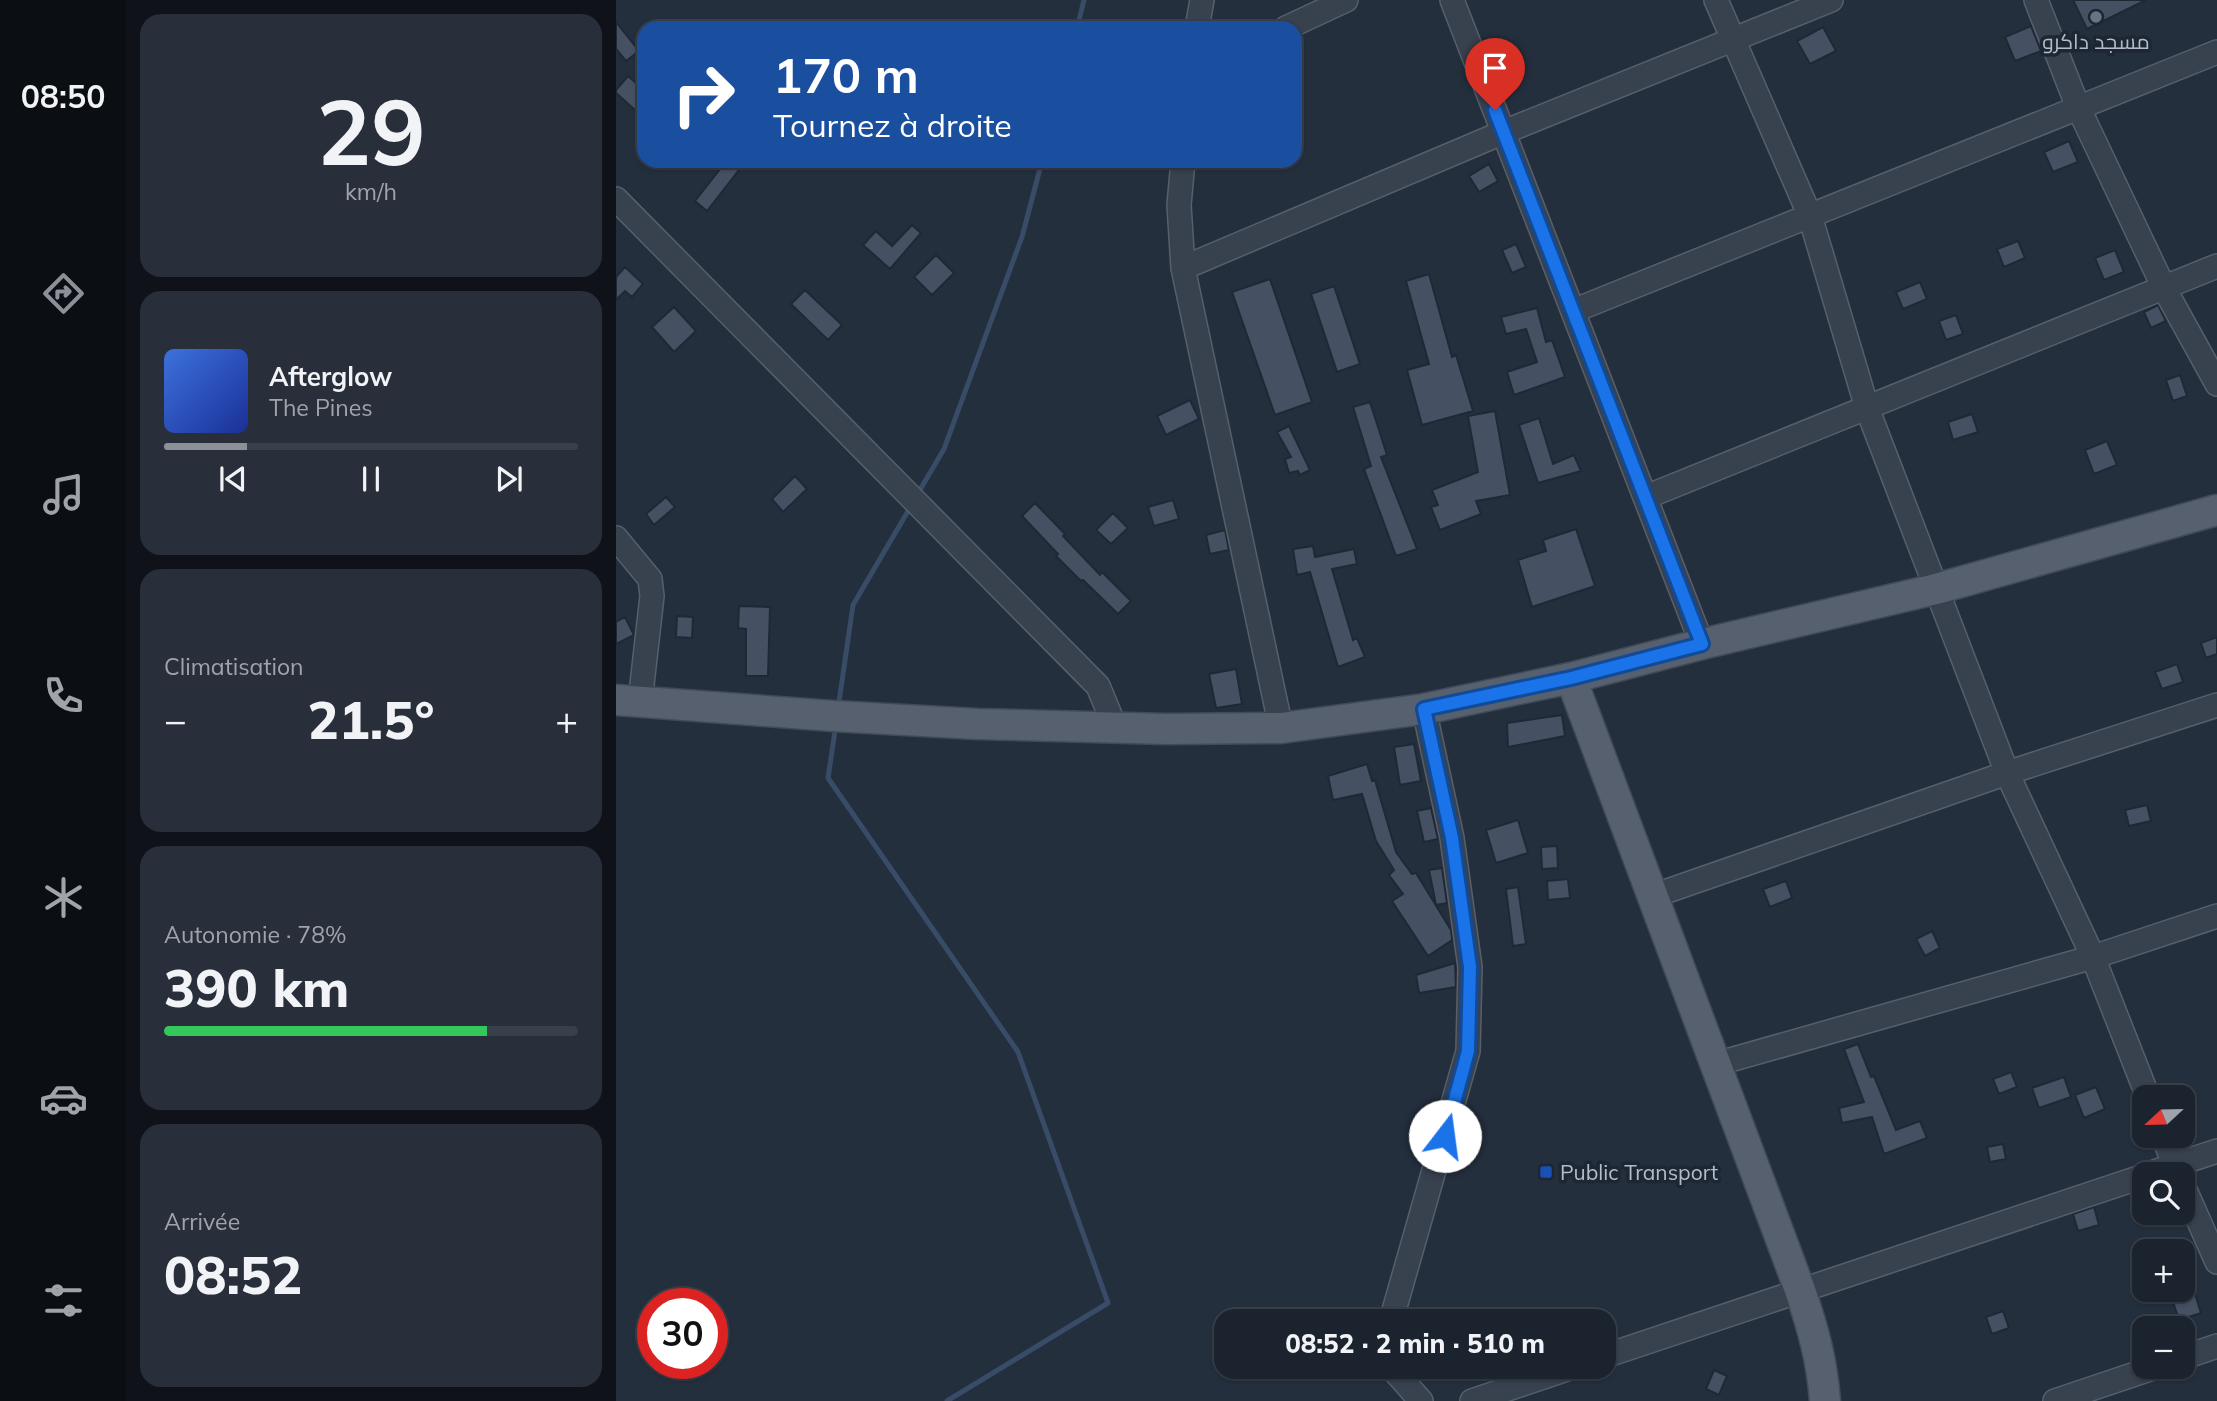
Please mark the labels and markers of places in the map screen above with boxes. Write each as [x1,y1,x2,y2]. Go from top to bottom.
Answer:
marker: مسجد داكرو [2088,9,2104,25]
place label: مسجد داكرو [2042,28,2150,54]
pin [1465,38,1525,110]
place label: Public Transport [1560,1159,1718,1185]
marker: Public Transport [1538,1164,1554,1180]

